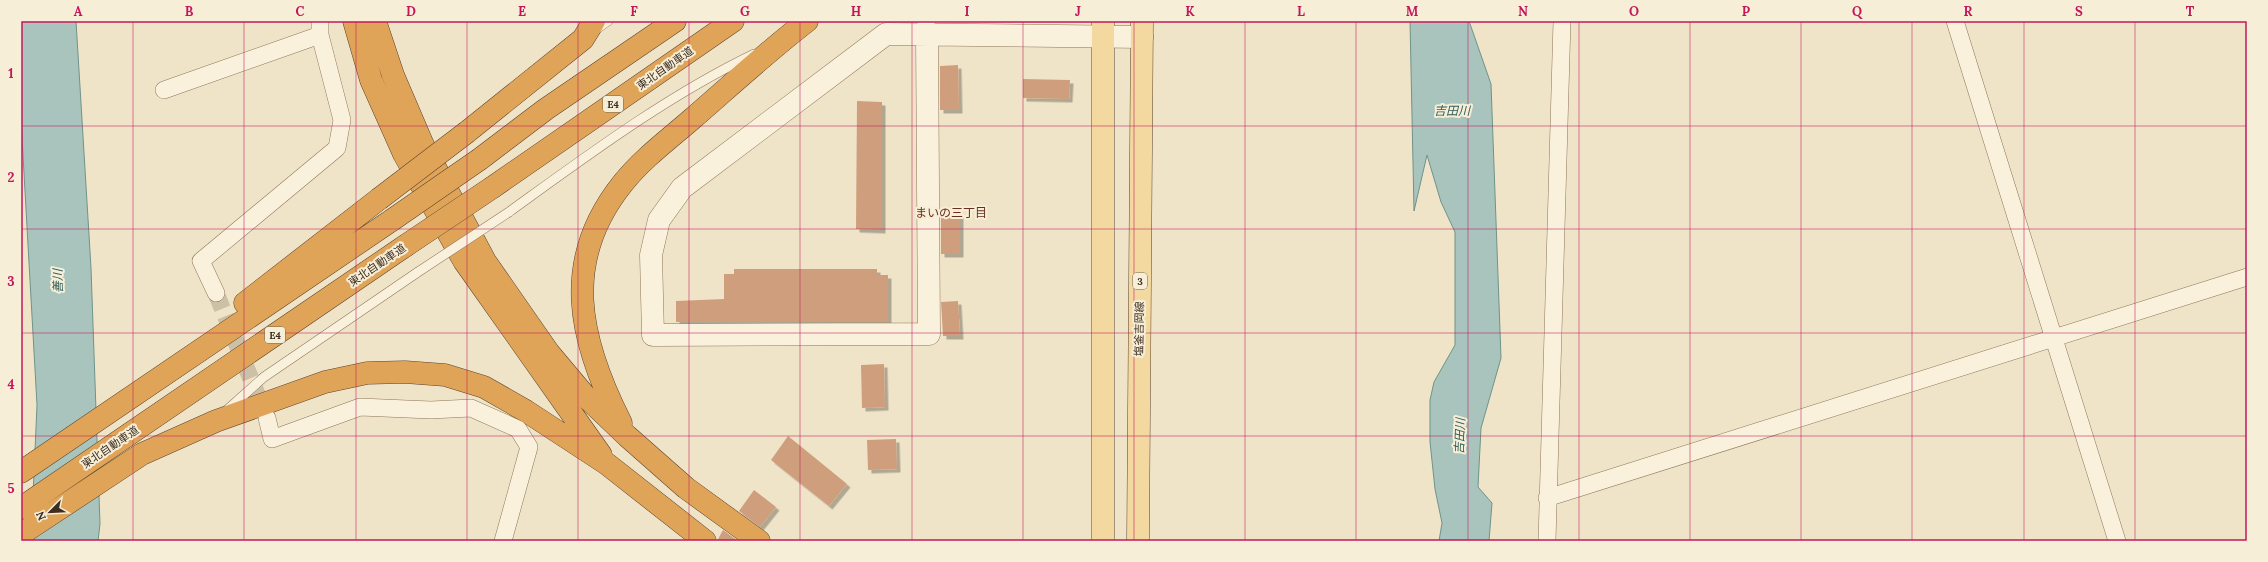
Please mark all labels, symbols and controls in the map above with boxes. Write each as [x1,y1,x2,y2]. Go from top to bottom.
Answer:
text: A [74,3,83,20]
text: B [185,3,194,20]
text: C [296,3,305,20]
text: D [406,3,416,20]
text: E [518,3,526,20]
text: F [630,3,638,20]
text: G [740,3,750,20]
text: H [851,3,861,20]
text: I [964,3,970,20]
text: J [1075,3,1081,20]
text: K [1185,3,1195,20]
text: L [1297,3,1305,20]
text: M [1406,3,1419,20]
text: N [1518,3,1528,20]
text: O [1629,3,1639,20]
text: P [1742,3,1751,20]
text: Q [1852,3,1863,20]
text: R [1964,3,1973,20]
text: S [2075,3,2083,20]
text: T [2186,3,2195,20]
street label: 東北自動車道 [634,43,696,93]
text: 1 [8,65,14,82]
road number: E4 [603,96,623,112]
water label: 吉田川 [1434,103,1472,118]
text: 2 [8,169,15,186]
district label: まいの三丁目 [915,205,987,220]
street label: 東北自動車道 [346,241,408,289]
water label: 善川 [50,267,65,293]
text: 3 [7,273,15,290]
road number: 3 [1133,273,1147,289]
street label: 塩釜吉岡線 [1132,301,1146,357]
road number: E4 [265,327,285,343]
text: 4 [7,376,15,393]
water label: 吉田川 [1451,416,1468,454]
street label: 東北自動車道 [79,423,141,471]
text: 5 [7,480,15,497]
north arrow [30,492,70,532]
text: N [33,509,49,523]

